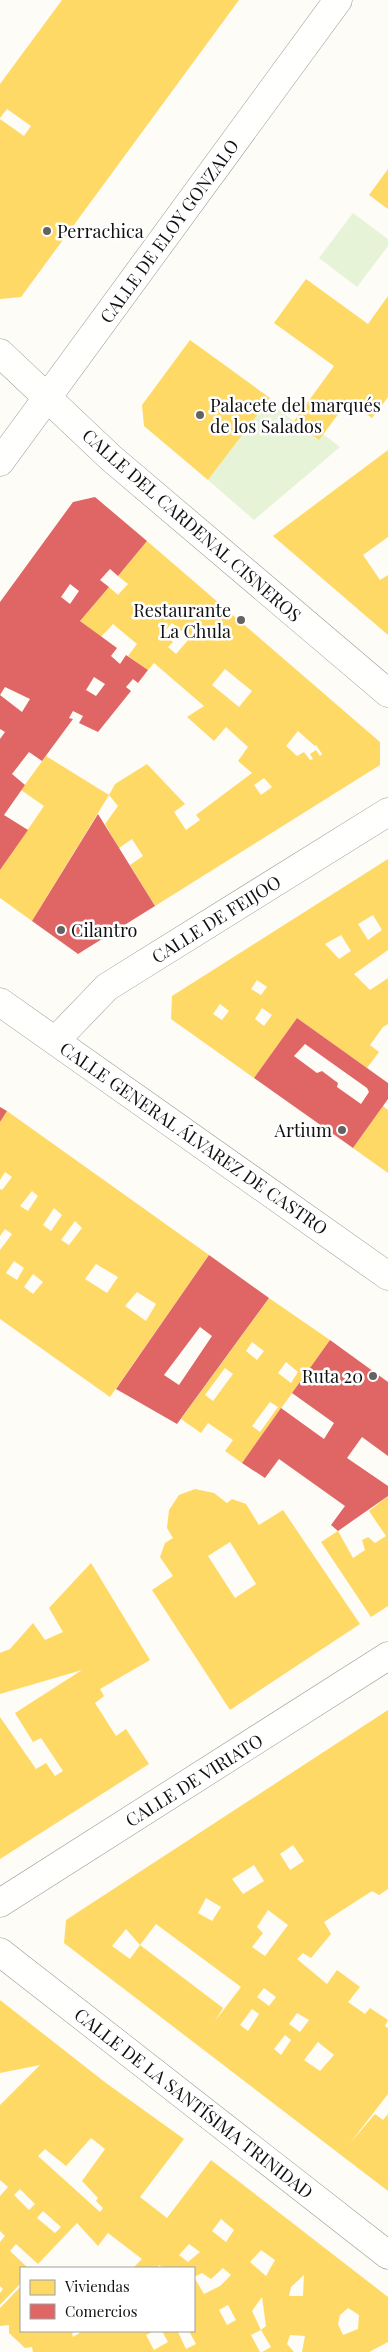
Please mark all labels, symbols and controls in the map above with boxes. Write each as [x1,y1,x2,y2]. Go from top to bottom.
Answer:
street label: CALLE DE ELOY GONZALO [94,134,244,328]
place label: Perrachica [57,219,144,243]
marker: Perrachica [41,225,53,237]
place label: Palacete del marqués de los Salados [210,393,381,438]
marker: Palacete del marqués de los Salados [194,409,206,421]
street label: CALLE DEL CARDENAL CISNEROS [77,423,307,627]
place label: Restaurante La Chula [133,598,231,643]
marker: Restaurante La Chula [235,614,247,626]
street label: CALLE DE FEIJOO [147,870,285,968]
place label: Cilantro [71,918,138,942]
marker: Cilantro [55,924,67,936]
street label: CALLE GENERAL ÁLVAREZ DE CASTRO [55,1036,333,1240]
place label: Artium [274,1118,332,1142]
marker: Artium [336,1124,348,1136]
place label: Ruta 20 [302,1364,363,1388]
marker: Ruta 20 [367,1370,379,1382]
street label: CALLE DE VIRIATO [121,1728,267,1832]
street label: CALLE DE LA SANTÍSIMA TRINIDAD [70,2002,318,2204]
legend [20,2267,195,2332]
text: Viviendas [64,2276,130,2296]
text: Comercios [65,2301,137,2321]

